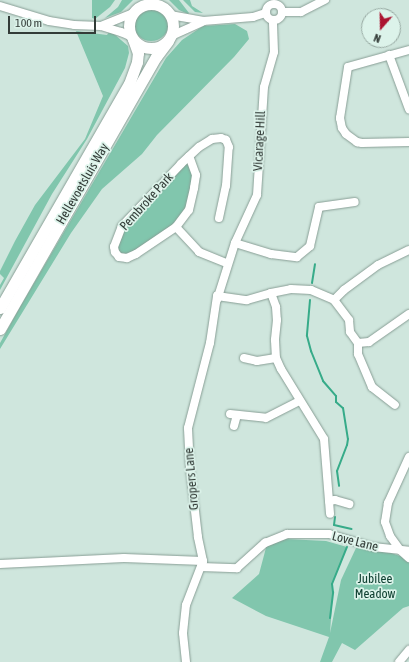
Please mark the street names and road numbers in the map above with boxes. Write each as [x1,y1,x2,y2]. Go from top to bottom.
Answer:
street label: Vicarage Hill [251,110,269,172]
street label: Hellevoetsluis Way [53,141,113,227]
street label: Pembroke Park [117,170,177,234]
street label: Gropers Lane [182,447,202,511]
street label: Love Lane [330,529,380,555]

